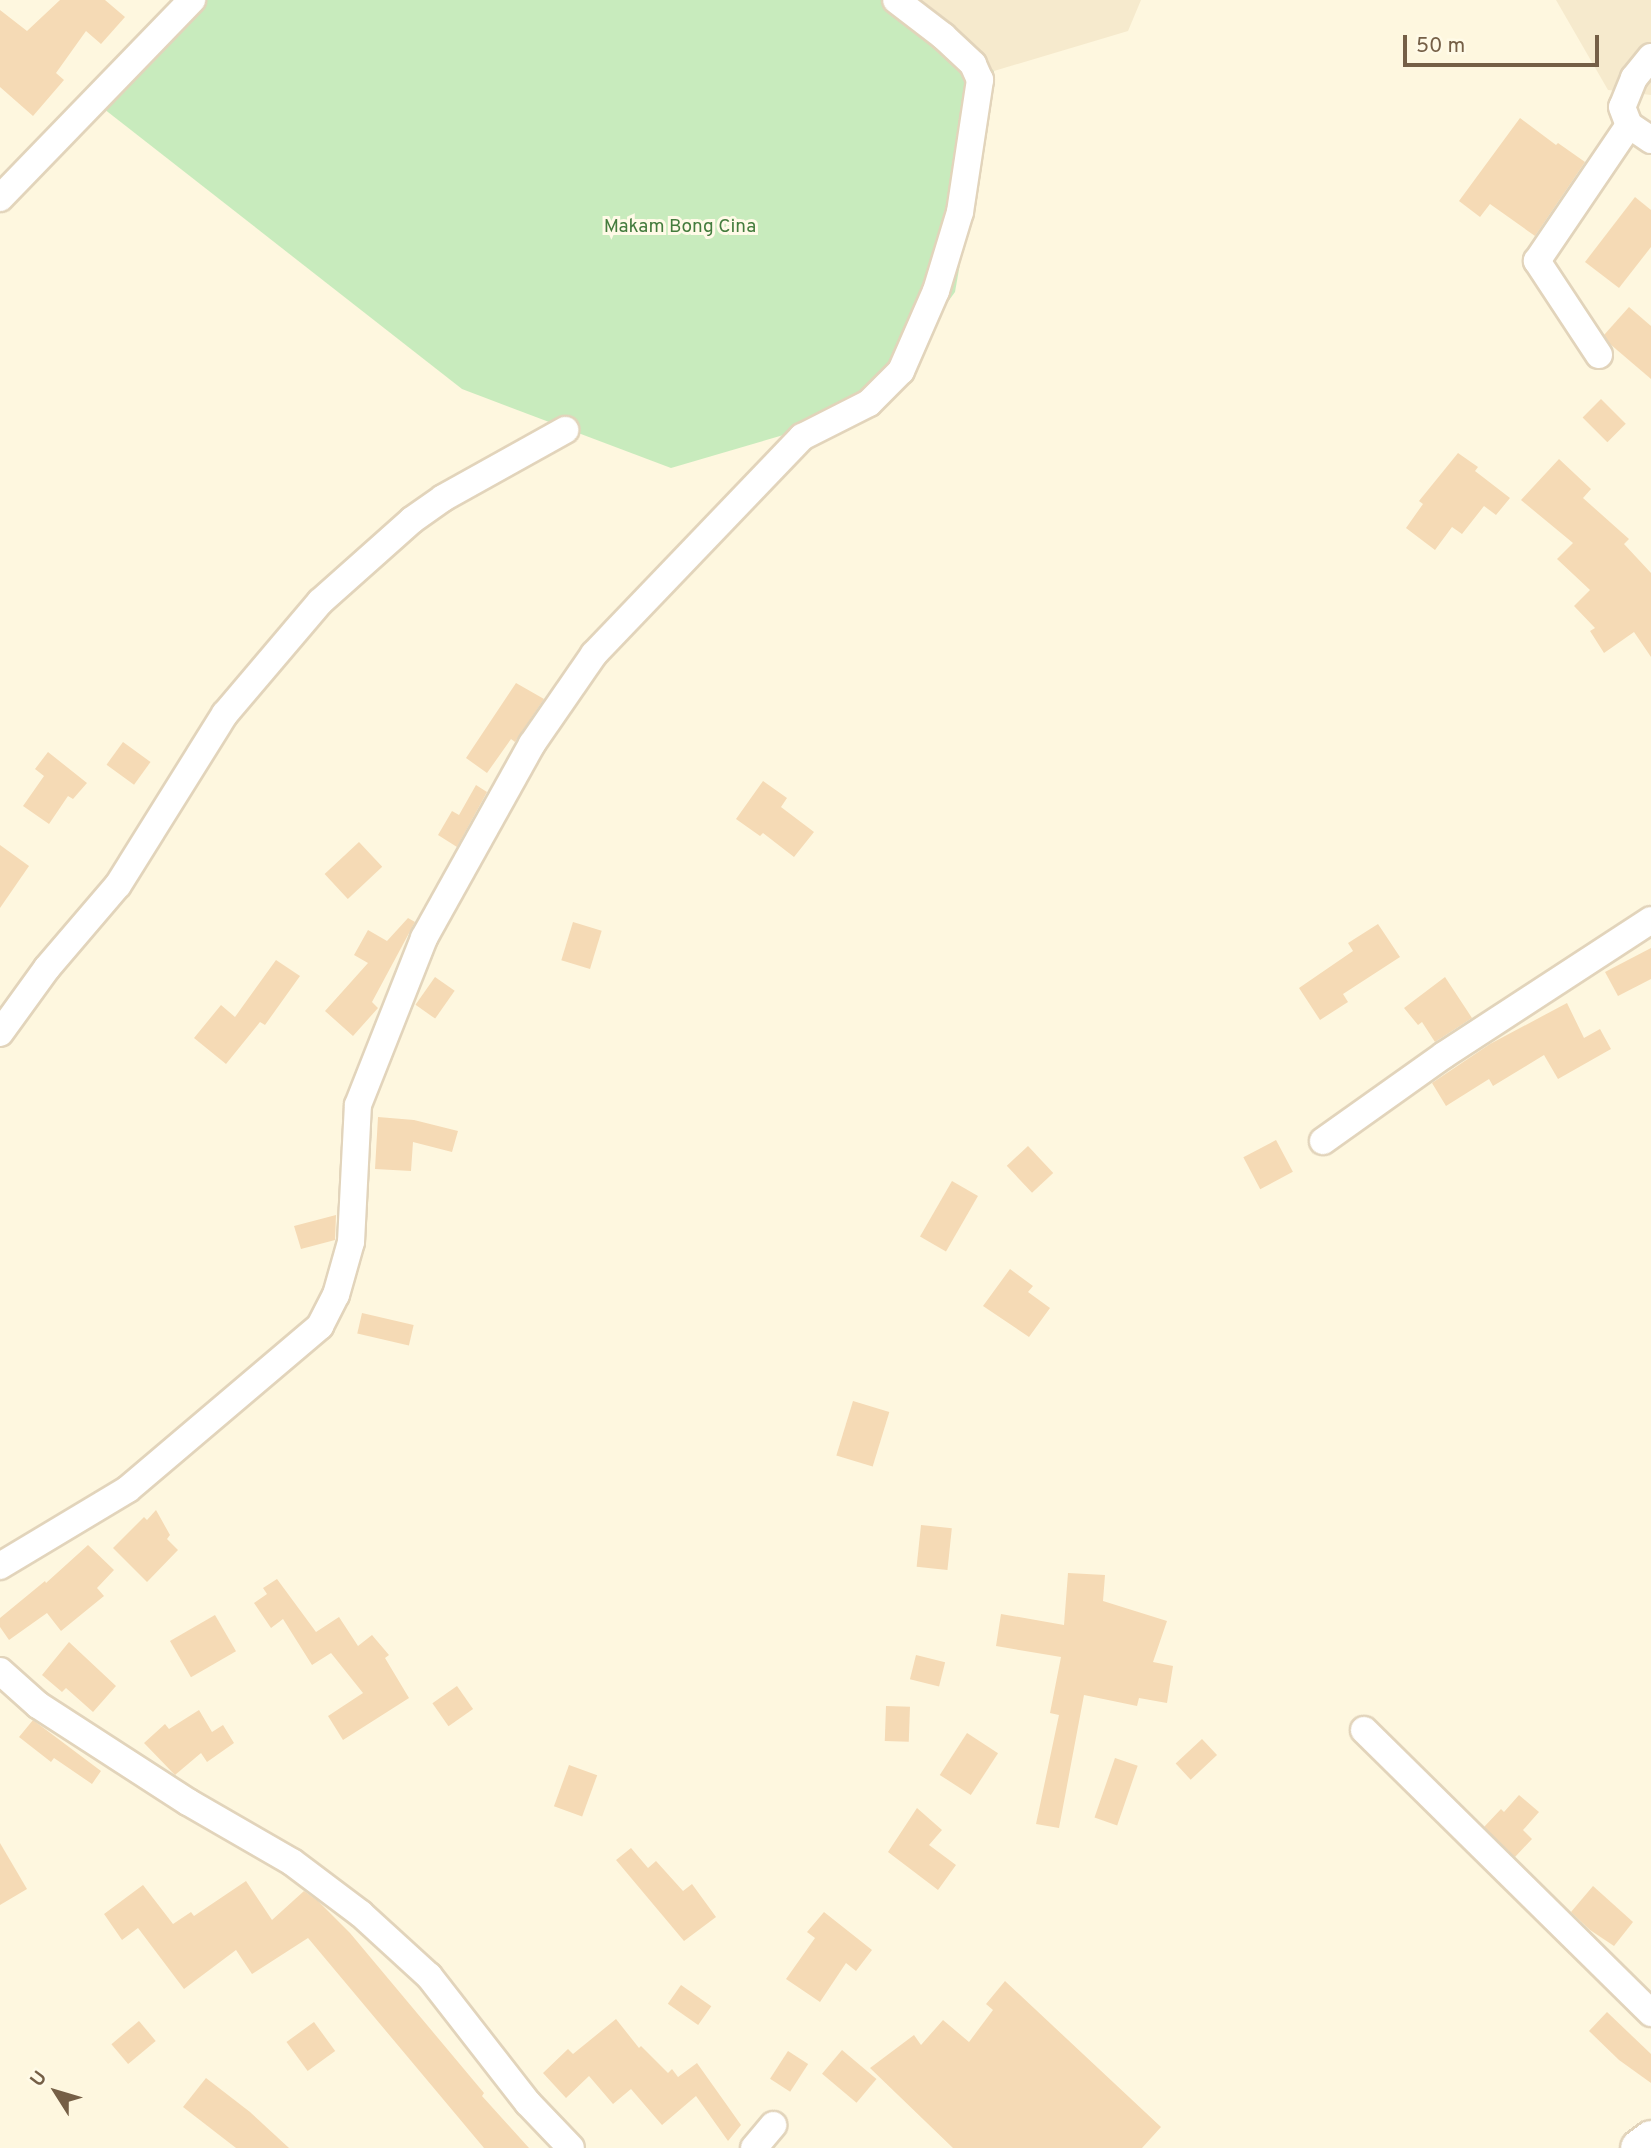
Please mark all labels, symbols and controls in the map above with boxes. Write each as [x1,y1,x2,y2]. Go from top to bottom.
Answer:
scale bar [1406,21,1602,65]
text: 50 m [1416,33,1465,60]
park label: Makam Bong Cina [604,217,756,239]
north arrow [21,2057,91,2127]
text: U [26,2067,53,2092]

